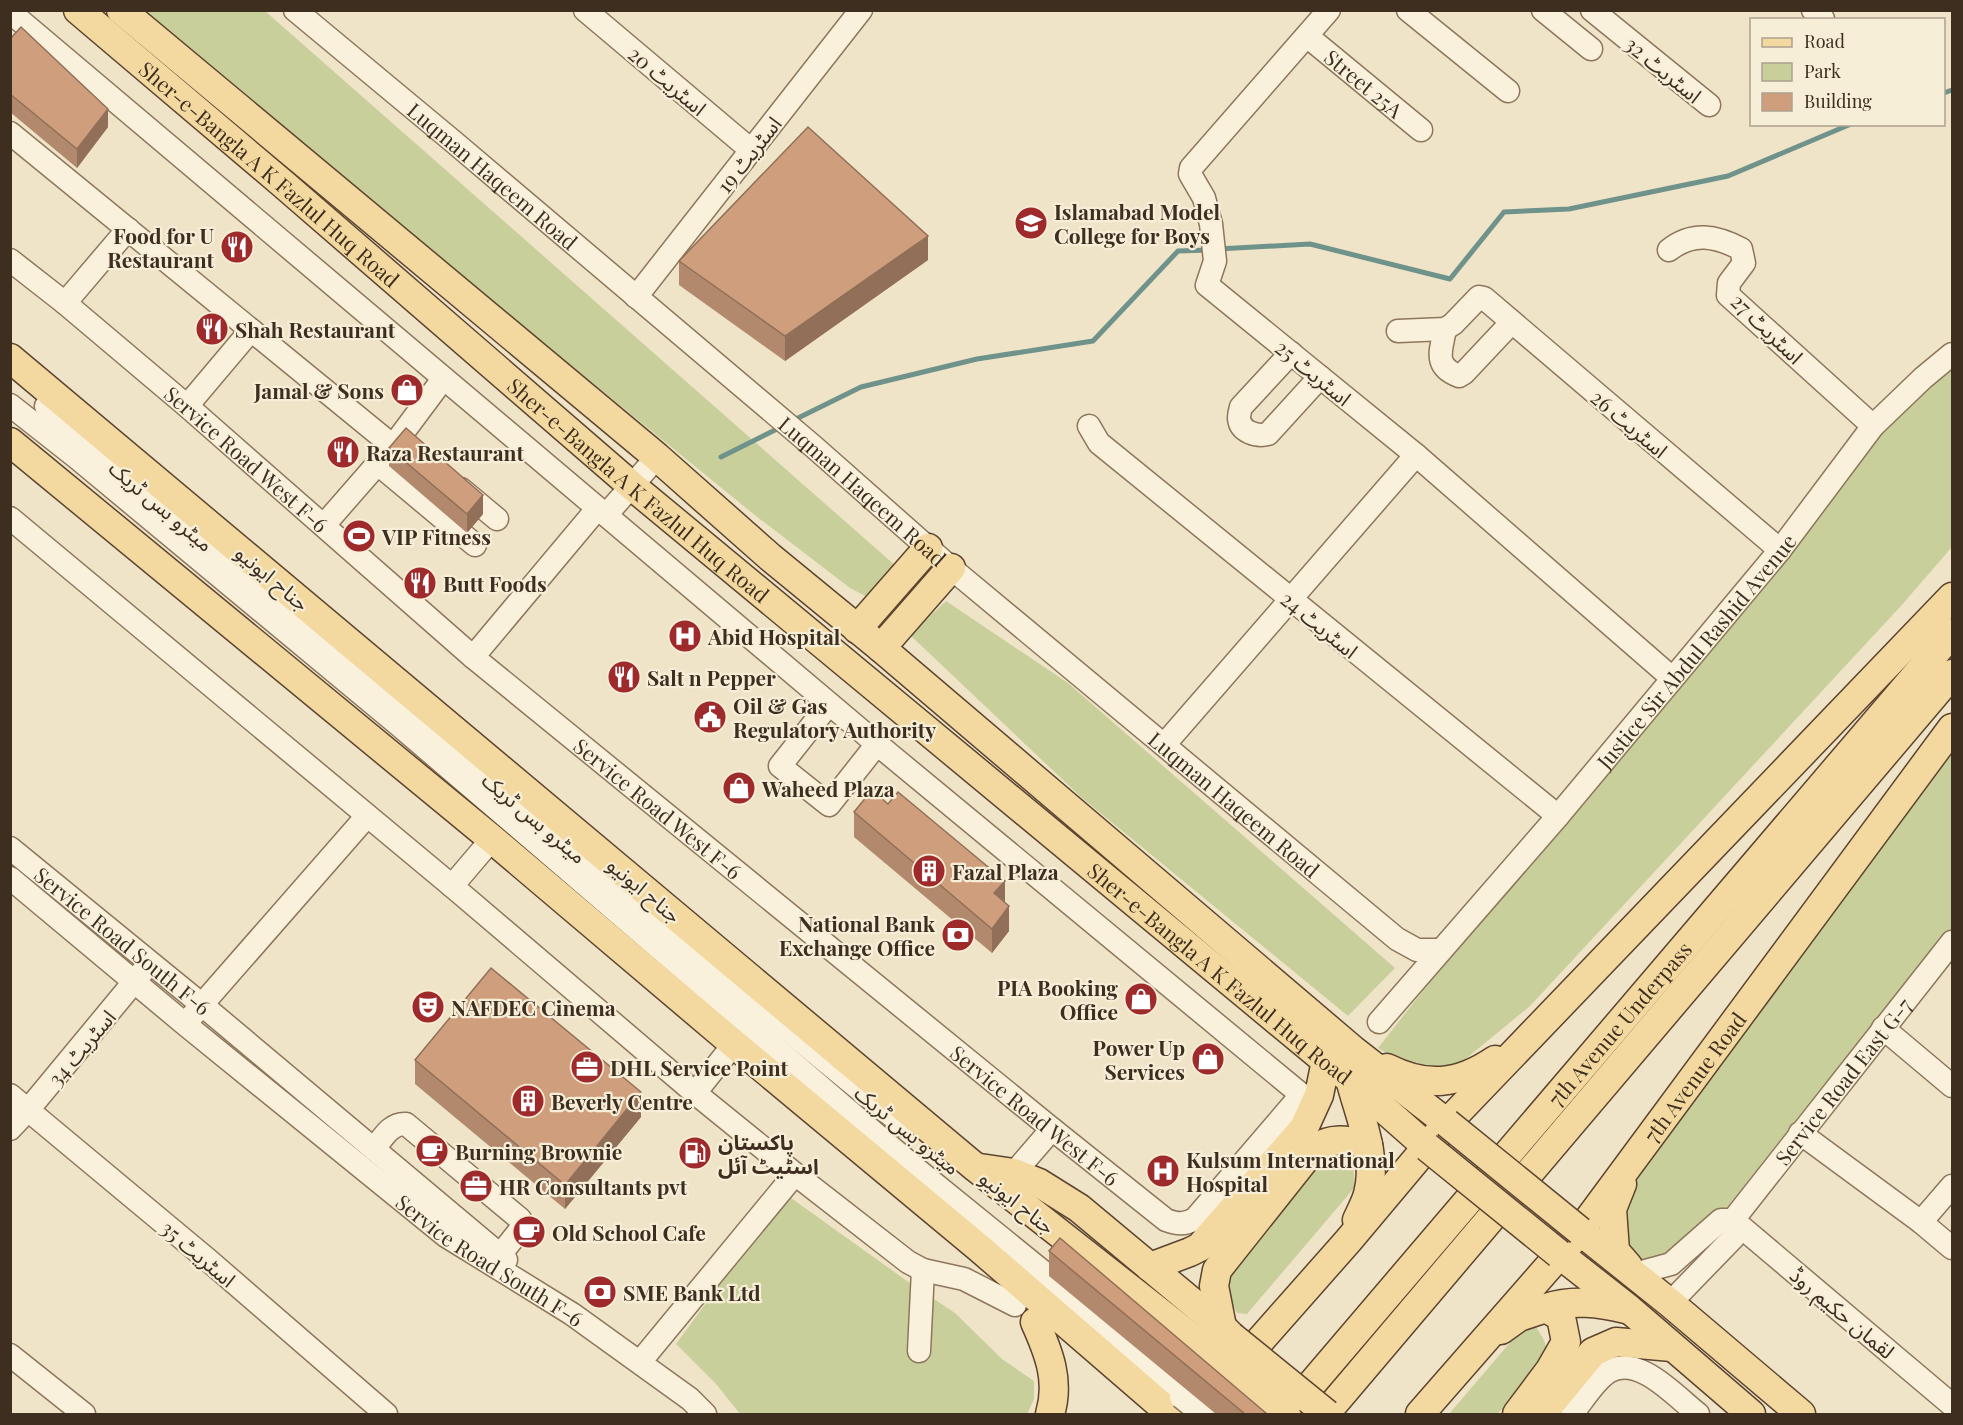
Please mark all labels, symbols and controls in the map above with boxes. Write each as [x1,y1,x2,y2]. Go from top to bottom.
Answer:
legend [1750,18,1945,126]
street label: اسٹریٹ 32 [1620,29,1708,109]
text: Road [1804,29,1845,53]
street label: اسٹریٹ 20 [623,39,713,121]
street label: Street 25A [1319,43,1410,124]
street label: Sher-e-Bangla A K Fazlul Huq Road [134,54,406,293]
text: Park [1804,59,1841,83]
text: Building [1804,89,1872,113]
street label: Luqman Haqeem Road [402,96,584,255]
street label: اسٹریٹ 19 [709,110,787,198]
place label: Islamabad Model College for Boys [1054,197,1220,249]
school or university icon: Islamabad Model College for Boys [1013,205,1049,241]
place label: Food for U Restaurant [107,221,215,273]
restaurant icon: Food for U Restaurant [219,229,255,265]
street label: اسٹریٹ 27 [1726,287,1810,369]
restaurant icon: Shah Restaurant [194,311,230,347]
place label: Shah Restaurant [235,315,396,343]
street label: اسٹریٹ 25 [1270,333,1358,411]
street label: Sher-e-Bangla A K Fazlul Huq Road [502,371,775,608]
shop icon: Jamal & Sons [389,372,425,408]
place label: Jamal & Sons [253,376,384,404]
street label: Service Road West F-6 [159,379,335,538]
street label: اسٹریٹ 26 [1586,383,1674,463]
street label: Luqman Haqeem Road [773,409,953,572]
restaurant icon: Raza Restaurant [325,434,361,470]
place label: Raza Restaurant [366,438,524,466]
street label: میٹرو بس ٹریک [104,453,220,557]
sports icon: VIP Fitness [341,518,377,554]
place label: VIP Fitness [381,522,491,550]
street label: Justice Sir Abdul Rashid Avenue [1589,528,1802,775]
street label: جناح ایونیو [228,538,316,619]
restaurant icon: Butt Foods [402,565,438,601]
place label: Butt Foods [443,569,547,597]
street label: اسٹریٹ 24 [1275,584,1365,664]
hospital icon: Abid Hospital [667,618,703,654]
place label: Abid Hospital [707,622,841,650]
restaurant icon: Salt n Pepper [606,659,642,695]
place label: Salt n Pepper [647,663,776,691]
place label: Oil & Gas Regulatory Authority [733,691,936,743]
public building icon: Oil & Gas Regulatory Authority [692,699,728,735]
street label: Luqman Haqeem Road [1143,725,1326,883]
street label: Service Road West F-6 [568,731,748,885]
street label: میٹرو بس ٹریک [477,765,593,869]
shop icon: Waheed Plaza [721,770,757,806]
place label: Waheed Plaza [761,774,895,802]
street label: جناح ایونیو [600,850,688,931]
building icon: Fazal Plaza [911,853,947,889]
street label: Sher-e-Bangla A K Fazlul Huq Road [1082,856,1358,1090]
place label: Fazal Plaza [952,857,1059,885]
street label: Service Road South F-6 [29,860,217,1021]
place label: National Bank Exchange Office [779,909,936,961]
bank icon: National Bank Exchange Office [940,917,976,953]
street label: 7th Avenue Underpass [1541,935,1697,1111]
place label: PIA Booking Office [997,973,1118,1025]
shop icon: PIA Booking Office [1123,981,1159,1017]
theatre icon: NAFDEC Cinema [410,989,446,1025]
street label: Service Road East G-7 [1768,991,1917,1170]
place label: NAFDEC Cinema [451,993,616,1021]
street label: اسٹریٹ 34 [41,1003,121,1091]
street label: 7th Avenue Road [1637,1006,1752,1147]
place label: Power Up Services [1093,1033,1185,1085]
street label: Service Road West F-6 [945,1038,1125,1191]
shop icon: Power Up Services [1190,1041,1226,1077]
office icon: DHL Service Point [569,1049,605,1085]
place label: DHL Service Point [610,1053,789,1081]
street label: میٹرو بس ٹریک [850,1078,966,1180]
building icon: Beverly Centre [510,1083,546,1119]
place label: Beverly Centre [551,1087,693,1115]
place label: پاکستان اسٹیٹ آئل [718,1127,819,1179]
cafe icon: Burning Brownie [414,1133,450,1169]
fuel station icon: پاکستان اسٹیٹ آئل [677,1135,713,1171]
place label: Burning Brownie [455,1137,622,1165]
place label: Kulsum International Hospital [1186,1145,1395,1197]
hospital icon: Kulsum International Hospital [1145,1153,1181,1189]
street label: جناح ایونیو [972,1163,1062,1242]
office icon: HR Consultants pvt [458,1168,494,1204]
place label: HR Consultants pvt [499,1172,688,1200]
street label: Service Road South F-6 [391,1187,590,1332]
street label: اسٹریٹ 35 [156,1213,242,1293]
cafe icon: Old School Cafe [511,1214,547,1250]
place label: Old School Cafe [552,1218,706,1246]
street label: لقمان حکیم روڈ [1783,1260,1901,1366]
bank icon: SME Bank Ltd [582,1274,618,1310]
place label: SME Bank Ltd [623,1278,761,1306]

